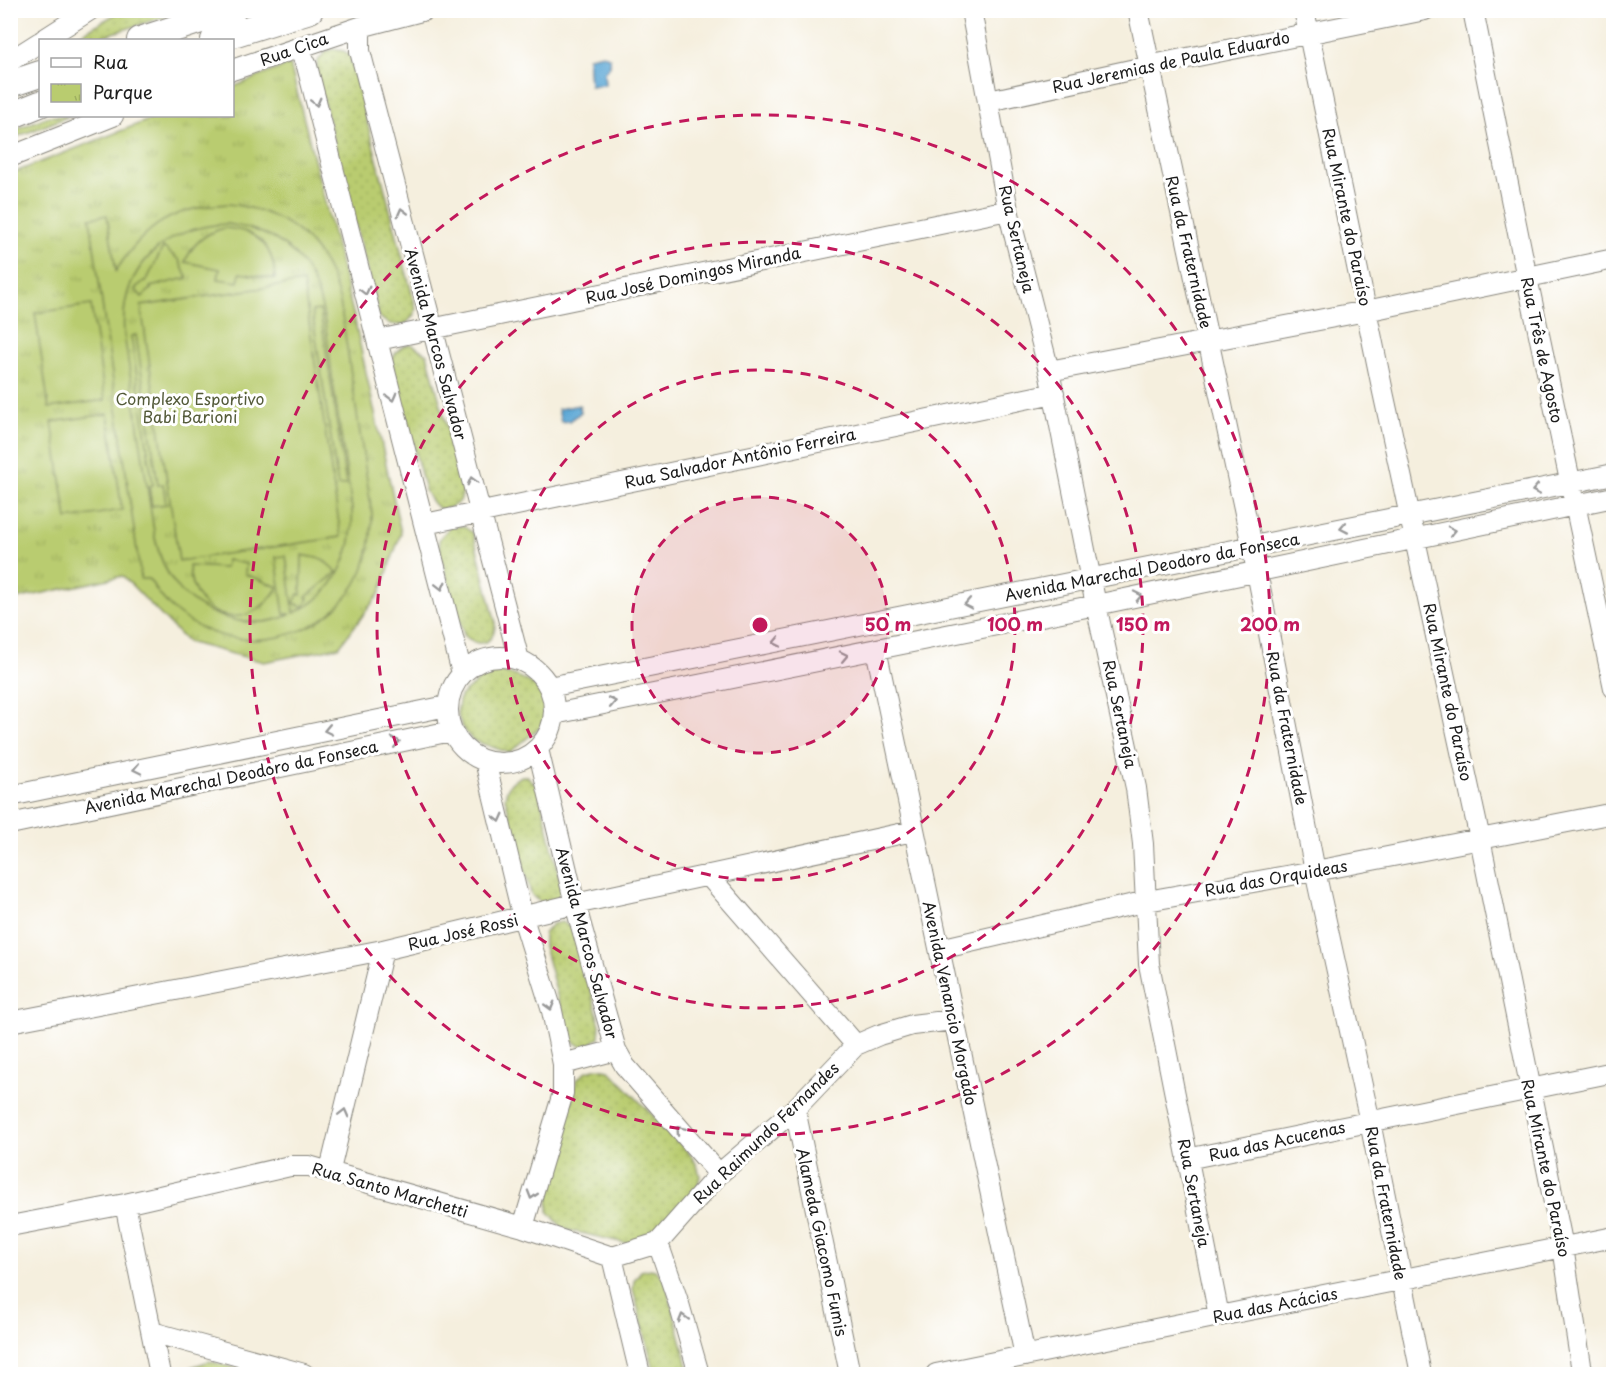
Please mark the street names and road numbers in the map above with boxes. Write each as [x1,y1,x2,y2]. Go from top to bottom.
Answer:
street label: Rua Jeremias de Paula Eduardo [1050,24,1292,98]
street label: Rua Cica [256,25,331,71]
street label: Rua Mirante do Paraíso [1317,126,1379,308]
street label: Rua da Fraternidade [1161,173,1219,331]
street label: Rua Sertaneja [994,182,1042,295]
street label: Rua José Domingos Miranda [583,239,803,309]
street label: Avenida Marcos Salvador [400,245,474,443]
street label: Rua Três de Agosto [1516,275,1570,425]
street label: Rua Salvador Antônio Ferreira [622,421,858,493]
street label: Avenida Marechal Deodoro da Fonseca [1002,526,1301,606]
street label: Rua Mirante do Paraíso [1418,601,1480,783]
street label: Rua da Fraternidade [1261,649,1315,807]
street label: Rua Sertaneja [1098,657,1144,770]
street label: Avenida Marechal Deodoro da Fonseca [82,733,380,819]
street label: Avenida Marcos Salvador [551,844,625,1042]
street label: Rua das Orquideas [1203,853,1349,901]
street label: Avenida Venancio Morgado [918,898,984,1107]
street label: Rua José Rossi [405,907,520,955]
street label: Rua Raimundo Fernandes [687,1056,844,1209]
street label: Rua Mirante do Paraíso [1516,1077,1578,1259]
street label: Rua das Acucenas [1206,1114,1347,1166]
street label: Rua da Fraternidade [1360,1124,1414,1282]
street label: Rua Sertaneja [1173,1136,1217,1249]
street label: Alameda Giacomo Fumis [791,1145,855,1338]
street label: Rua Santo Marchetti [309,1155,471,1223]
street label: Rua das Acácias [1210,1280,1339,1328]

